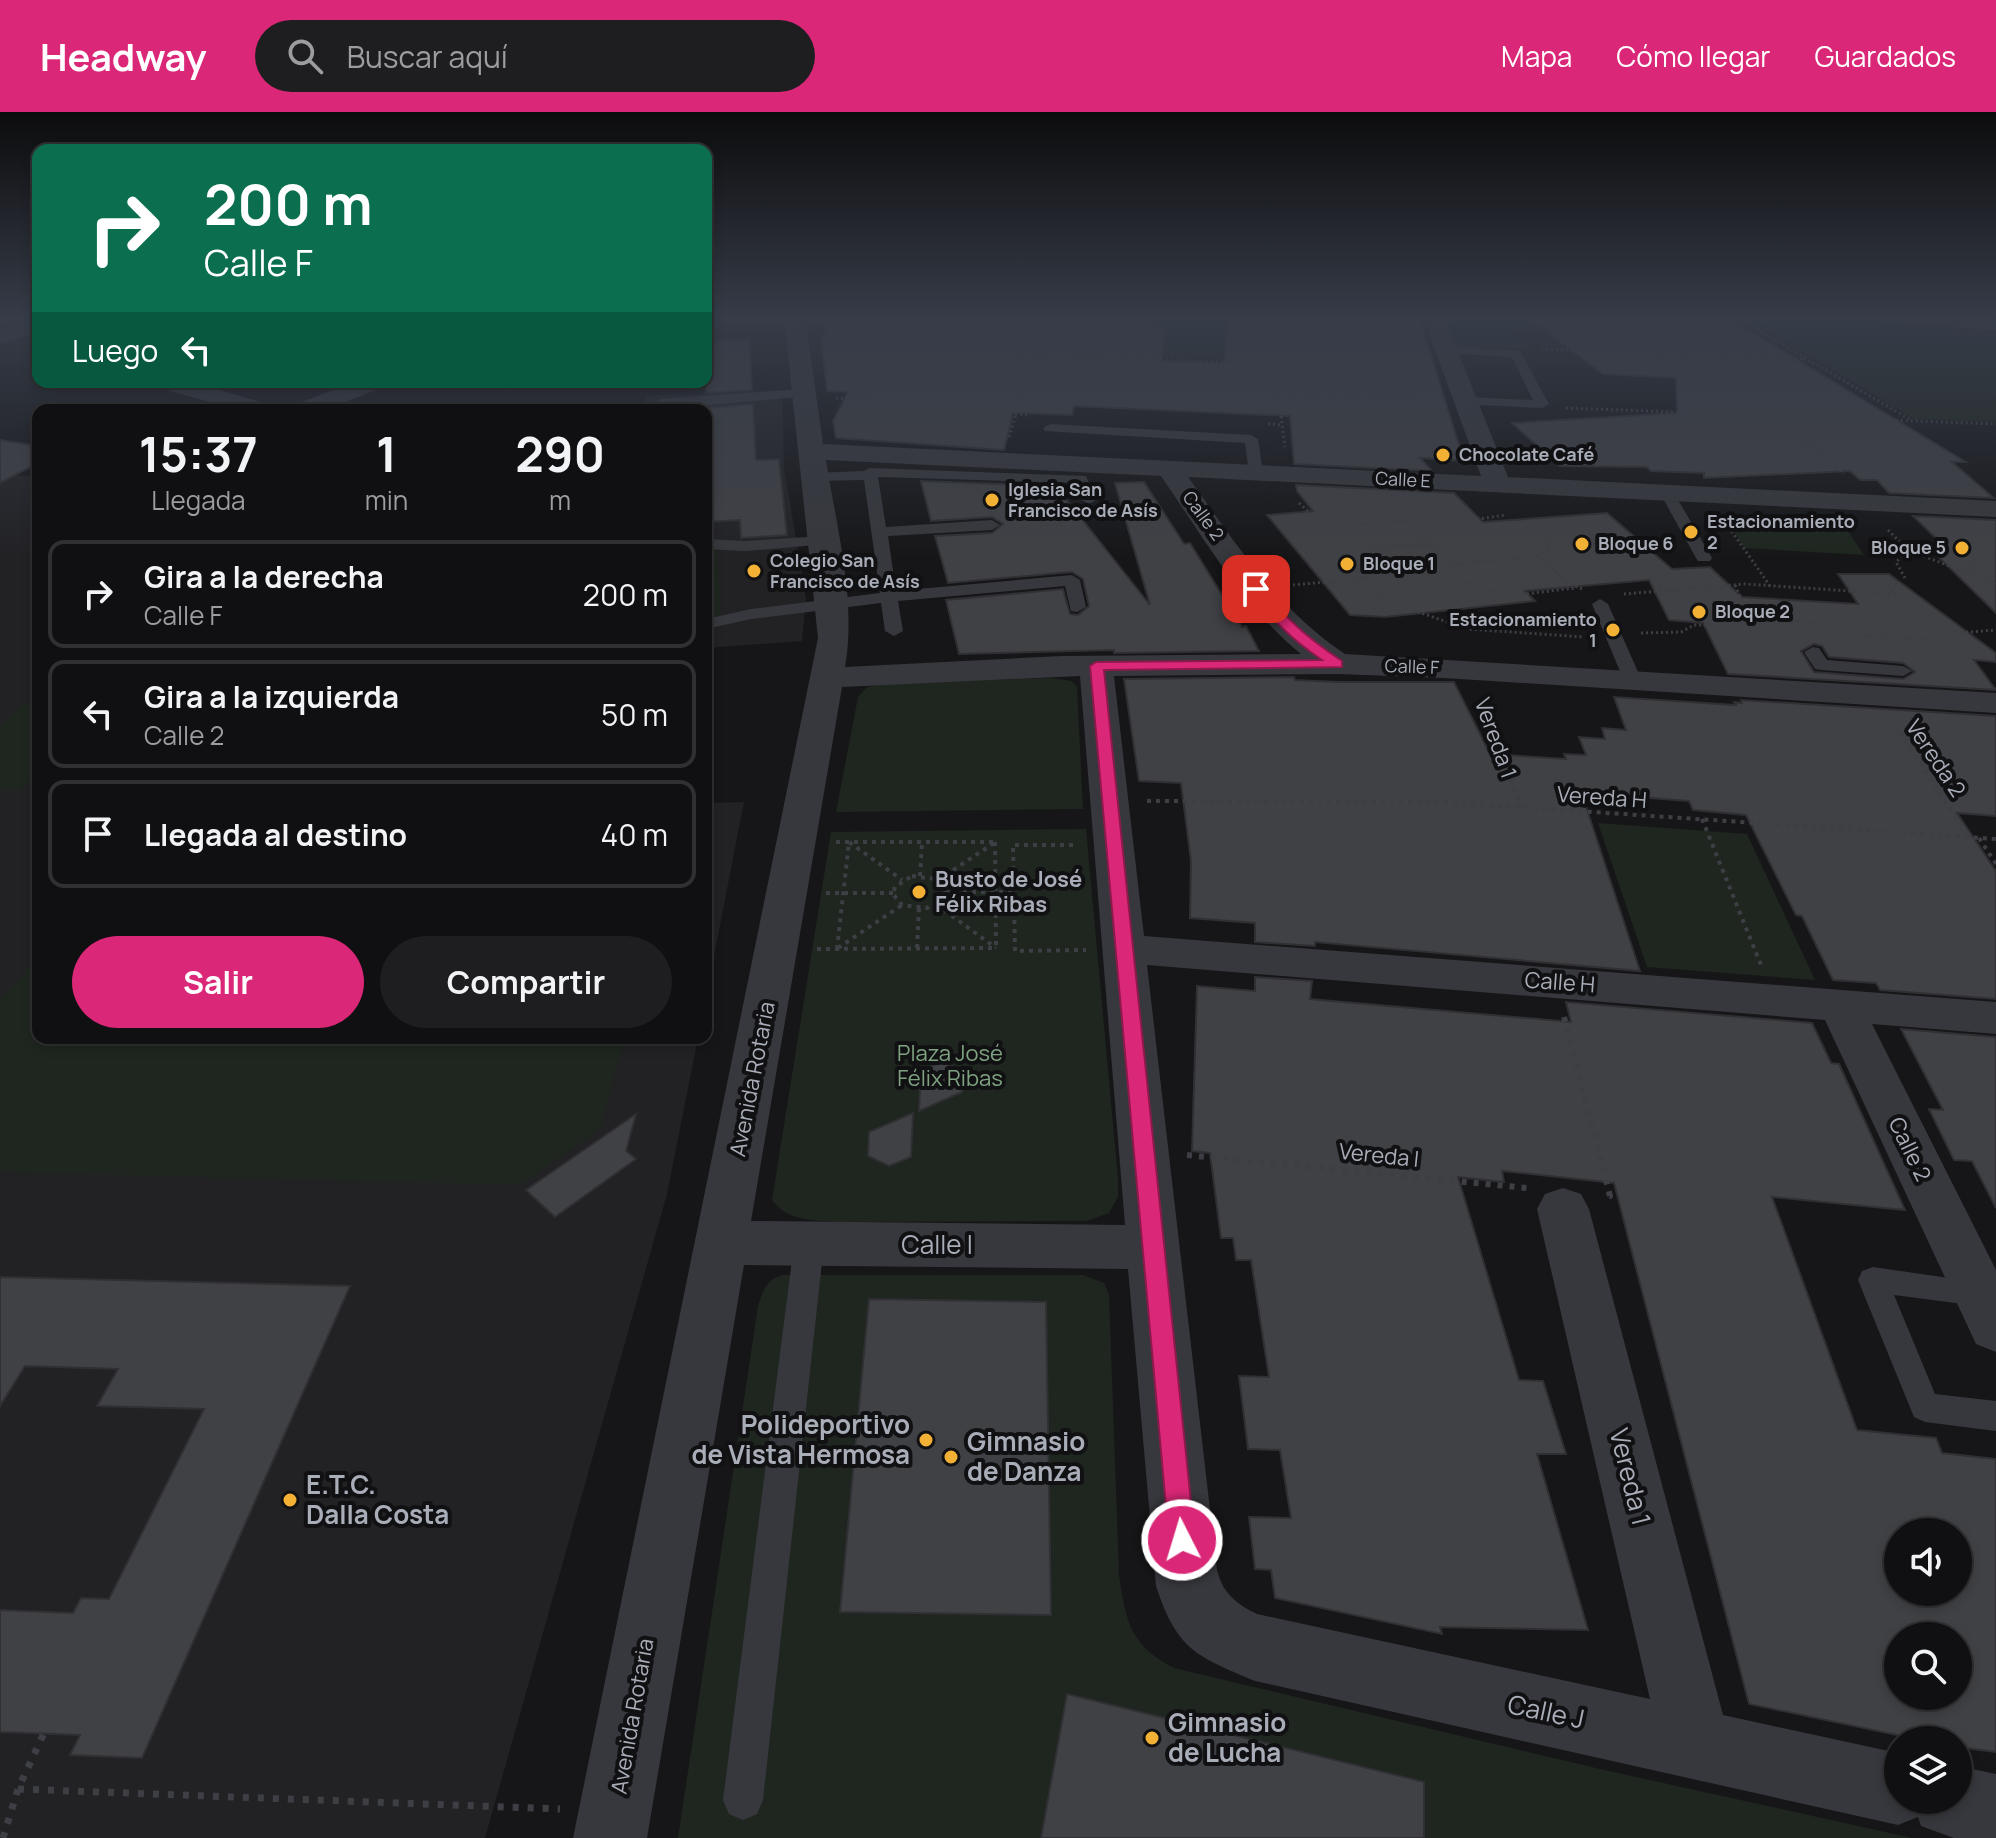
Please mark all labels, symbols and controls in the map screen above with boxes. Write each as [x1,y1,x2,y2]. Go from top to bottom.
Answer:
search box [255,20,815,92]
text: Headway [40,30,207,82]
icon: search [283,34,327,78]
text: Buscar aquí [347,36,508,77]
text: Mapa [1501,37,1572,75]
text: Cómo llegar [1616,37,1770,75]
text: Guardados [1814,37,1956,75]
text: 200 m [204,165,373,242]
icon: right [72,176,176,280]
text: Calle F [204,238,313,287]
icon: left [174,328,218,372]
text: Luego [72,330,158,371]
text: 15:37 [139,421,258,486]
text: 1 [376,421,397,486]
text: 290 [515,421,605,486]
place label: Chocolate Café [1459,442,1595,466]
marker: Chocolate Café [1434,446,1452,464]
street label: Calle E [1375,466,1431,492]
place label: Iglesia San Francisco de Asís [1008,477,1158,522]
text: Llegada [151,482,245,518]
text: min [365,482,408,518]
text: m [549,482,571,518]
street label: Calle 2 [1178,486,1230,545]
marker: Iglesia San Francisco de Asís [983,491,1001,509]
place label: Estacionamiento 2 [1707,509,1855,554]
marker: Estacionamiento 2 [1682,523,1700,541]
place label: Bloque 6 [1598,531,1674,555]
marker: Bloque 6 [1573,535,1591,553]
place label: Bloque 5 [1871,535,1946,559]
marker: Bloque 5 [1953,539,1971,557]
place label: Colegio San Francisco de Asís [770,548,920,593]
place label: Bloque 1 [1363,551,1435,575]
pin [1222,555,1290,623]
marker: Bloque 1 [1338,555,1356,573]
text: Gira a la derecha [144,556,384,597]
marker: Colegio San Francisco de Asís [745,562,763,580]
icon: arrive [1234,567,1278,611]
icon: right [76,572,120,616]
text: 200 m [583,574,668,615]
text: Calle F [144,597,223,633]
place label: Bloque 2 [1715,599,1790,623]
marker: Bloque 2 [1690,603,1708,621]
place label: Estacionamiento 1 [1449,607,1597,652]
marker: Estacionamiento 1 [1604,621,1622,639]
street label: Calle F [1384,653,1440,679]
text: Gira a la izquierda [144,676,399,717]
icon: left [76,692,120,736]
text: 50 m [601,694,668,735]
street label: Vereda 1 [1468,694,1524,782]
street label: Vereda 2 [1899,713,1973,803]
text: Calle 2 [144,717,224,753]
street label: Vereda H [1556,779,1648,815]
icon: arrive [76,812,120,856]
text: Llegada al destino [144,814,407,855]
text: 40 m [601,814,668,855]
place label: Busto de José Félix Ribas [935,864,1082,919]
marker: Busto de José Félix Ribas [910,883,928,901]
button: Salir [72,936,364,1028]
button: Compartir [380,936,672,1028]
street label: Calle H [1524,965,1596,999]
street label: Avenida Rotaria [722,999,782,1159]
park label: Plaza José Félix Ribas [897,1038,1003,1093]
street label: Calle 2 [1882,1112,1938,1186]
street label: Vereda I [1338,1136,1420,1174]
street label: Calle I [901,1226,973,1262]
place label: Polideportivo de Vista Hermosa [691,1406,910,1472]
place label: Gimnasio de Danza [967,1423,1085,1489]
street label: Vereda 1 [1602,1424,1660,1529]
marker: Polideportivo de Vista Hermosa [917,1431,935,1449]
marker: Gimnasio de Danza [942,1448,960,1466]
place label: E.T.C. Dalla Costa [306,1466,449,1532]
marker: E.T.C. Dalla Costa [281,1491,299,1509]
position arrow [1140,1498,1224,1582]
map controls [1884,1518,1972,1814]
button: sound [1884,1518,1972,1606]
button: search [1884,1622,1972,1710]
street label: Avenida Rotaria [604,1636,660,1796]
street label: Calle J [1504,1685,1588,1737]
place label: Gimnasio de Lucha [1168,1704,1286,1770]
button: layers [1884,1726,1972,1814]
marker: Gimnasio de Lucha [1143,1729,1161,1747]

